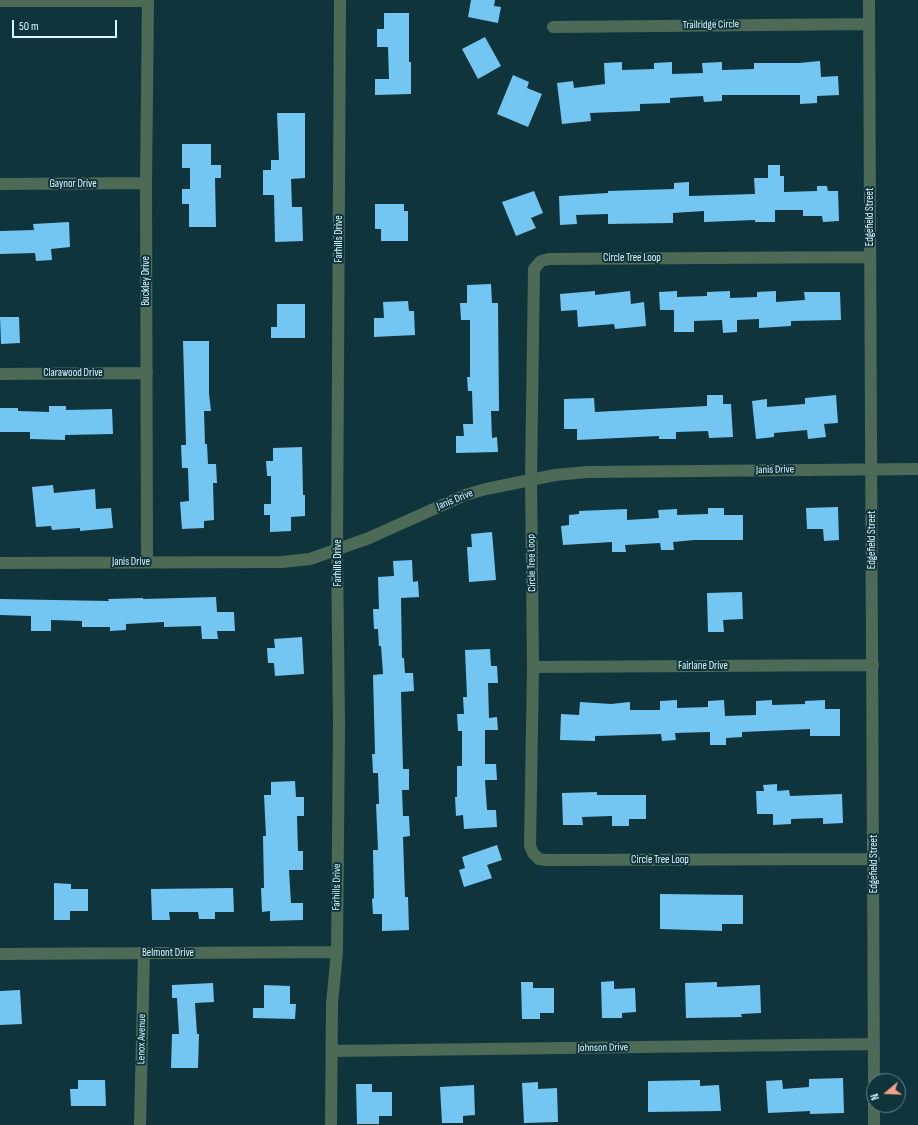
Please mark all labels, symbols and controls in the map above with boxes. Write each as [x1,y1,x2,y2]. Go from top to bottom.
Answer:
scale bar [14,12,119,38]
street label: Trailridge Circle [683,18,739,32]
text: 50 m [19,19,39,34]
street label: Gaynor Drive [49,177,97,191]
street label: Edgefield Street [863,188,877,246]
street label: Farhills Drive [332,215,346,263]
street label: Circle Tree Loop [603,251,661,265]
street label: Buckley Drive [139,256,153,306]
street label: Clarawood Drive [43,366,103,380]
street label: Janis Drive [756,463,794,477]
street label: Janis Drive [435,487,475,513]
street label: Edgefield Street [865,511,879,569]
street label: Circle Tree Loop [525,534,539,592]
street label: Farhills Drive [331,539,345,587]
street label: Janis Drive [112,555,150,569]
street label: Fairlane Drive [678,659,728,673]
street label: Edgefield Street [867,835,881,893]
street label: Circle Tree Loop [631,853,689,867]
street label: Farhills Drive [330,863,344,911]
street label: Belmont Drive [142,946,194,960]
street label: Lenox Avenue [135,1014,149,1064]
street label: Johnson Drive [578,1041,628,1055]
north arrow [866,1073,906,1113]
text: N [868,1092,882,1102]

